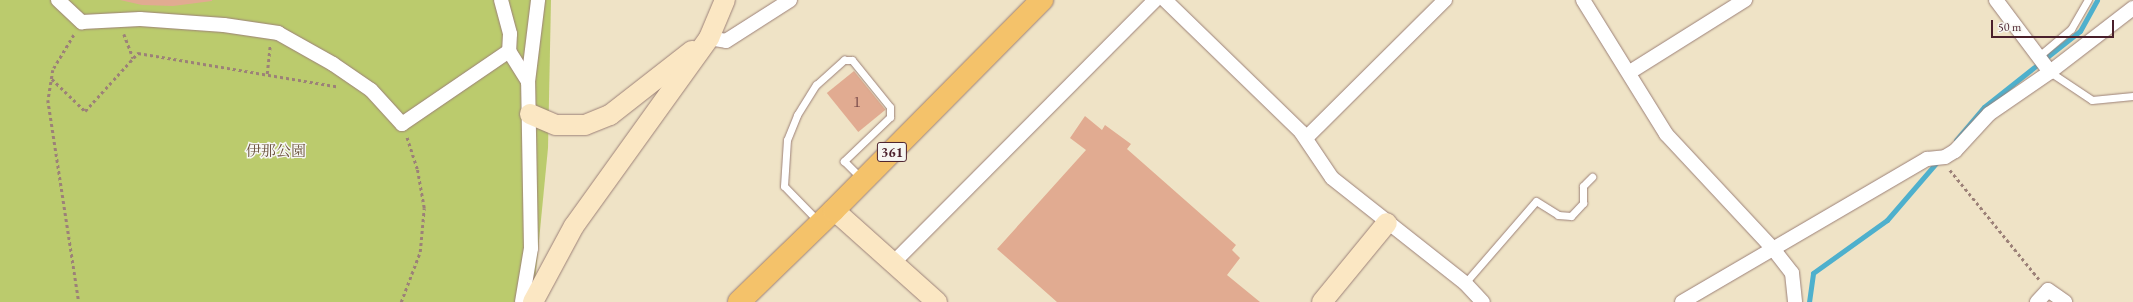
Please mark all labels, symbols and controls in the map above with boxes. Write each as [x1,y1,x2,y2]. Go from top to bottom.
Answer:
scale bar [1993,12,2116,38]
text: 50 m [1998,19,2021,35]
house number: １ [851,95,863,111]
road number: 361 [876,140,908,164]
park label: 伊那公園 [246,142,306,160]

